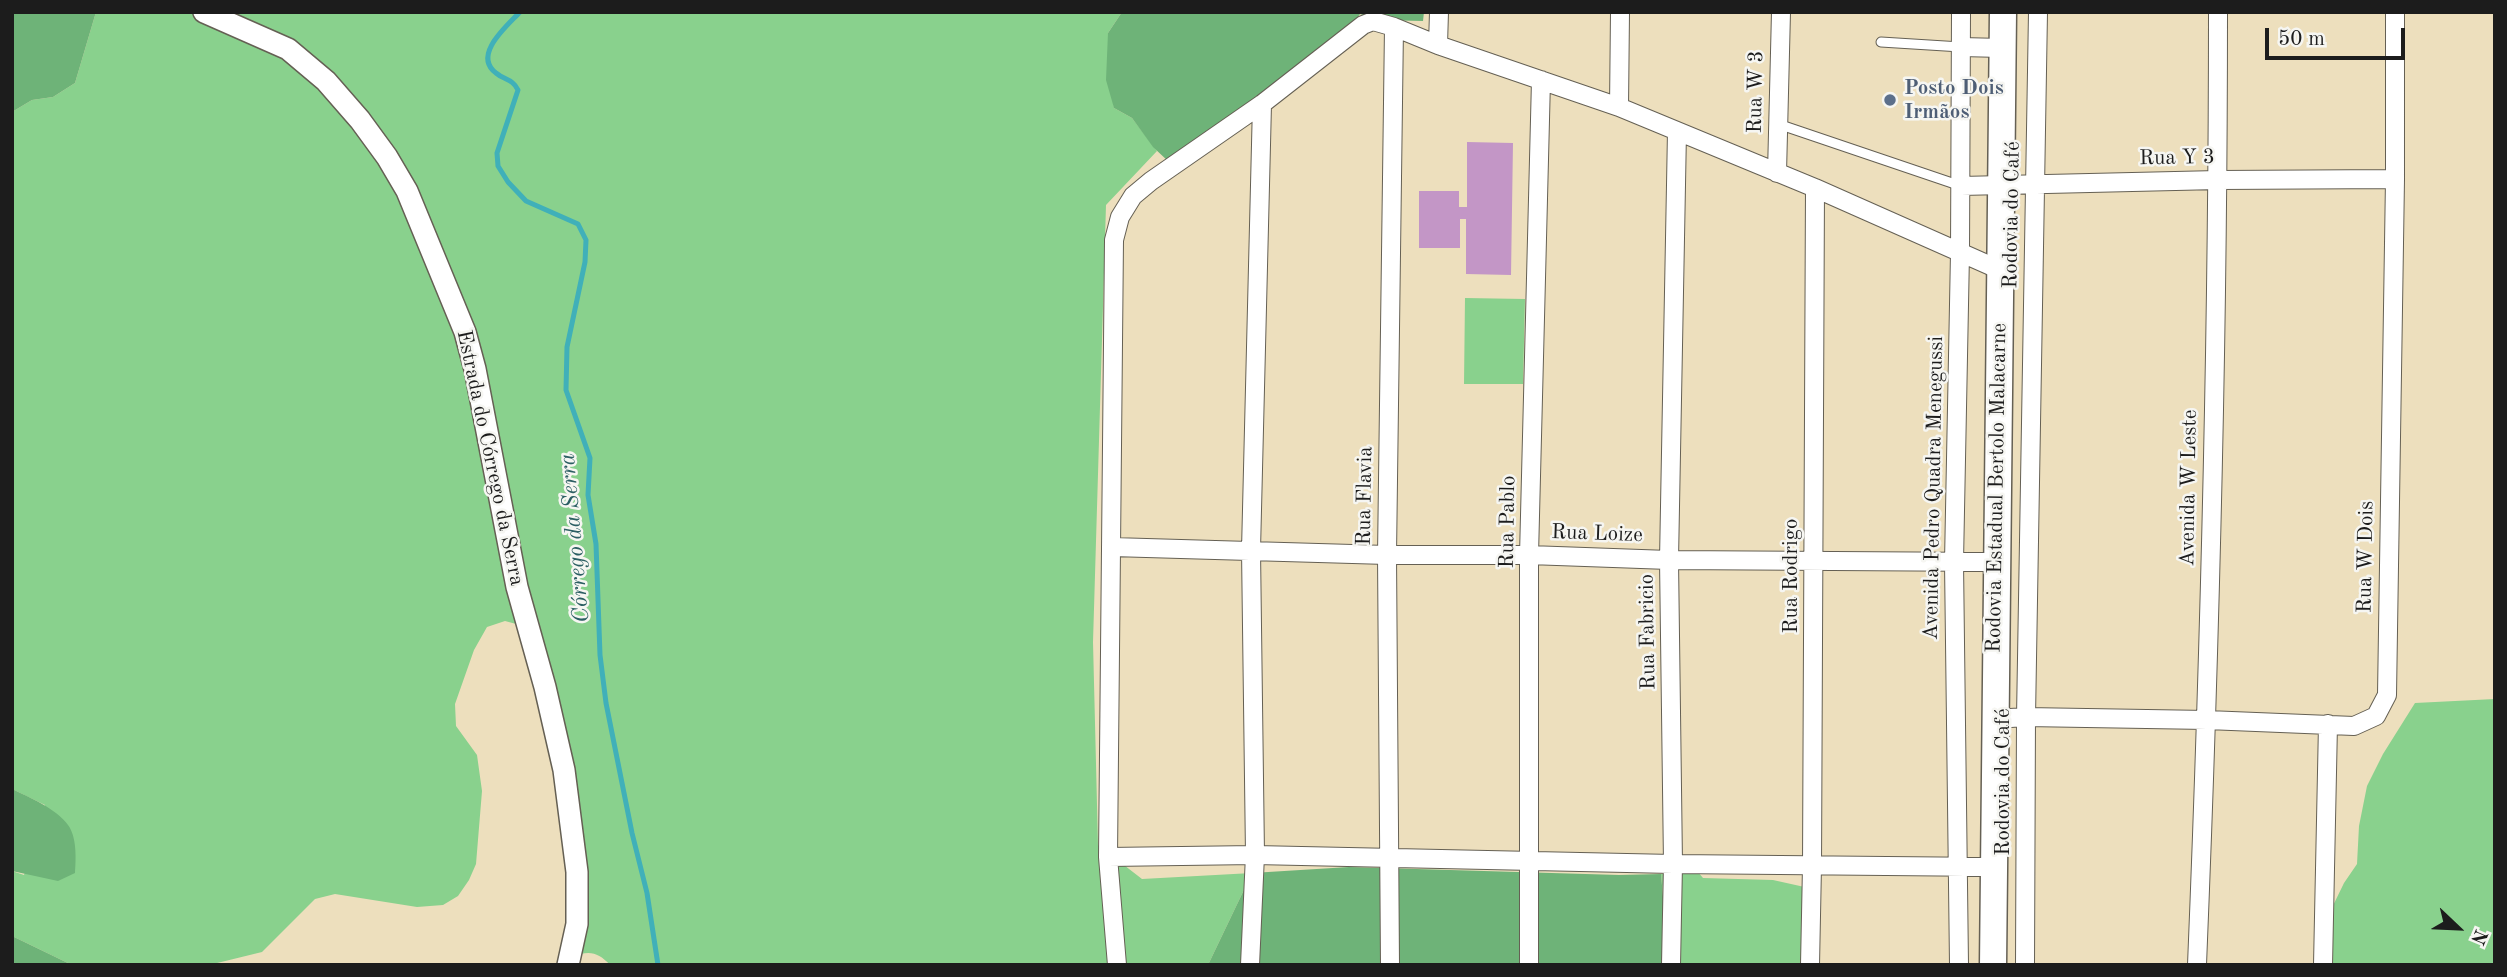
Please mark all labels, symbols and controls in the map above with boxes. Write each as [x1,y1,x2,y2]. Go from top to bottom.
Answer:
scale bar [2269,14,2409,58]
text: 50 m [2278,29,2325,50]
street label: Rua W 3 [1743,50,1769,134]
place label: Posto Dois Irmãos [1904,75,2004,125]
marker: Posto Dois Irmãos [1882,92,1898,108]
street label: Rodovia do Café [1998,141,2026,289]
street label: Rua Y 3 [2139,145,2215,171]
street label: Rodovia Estadual Bertolo Malacarne [1982,323,2012,653]
street label: Estrada do Córrego da Serra [451,328,529,588]
street label: Avenida Pedro Quadra Menegussi [1919,336,1949,640]
street label: Avenida W Leste [2175,409,2203,567]
street label: Rua Flavia [1352,446,1378,546]
water label: Córrego da Serra [554,452,596,624]
street label: Rua Pablo [1495,475,1521,569]
street label: Rua W Dois [2352,501,2380,613]
street label: Rua Rodrigo [1778,519,1804,633]
street label: Rua Loize [1551,520,1643,548]
street label: Rua Fabricio [1634,574,1662,690]
street label: Rodovia do Café [1990,708,2016,856]
north arrow [2423,893,2493,963]
text: N [2466,926,2489,947]

